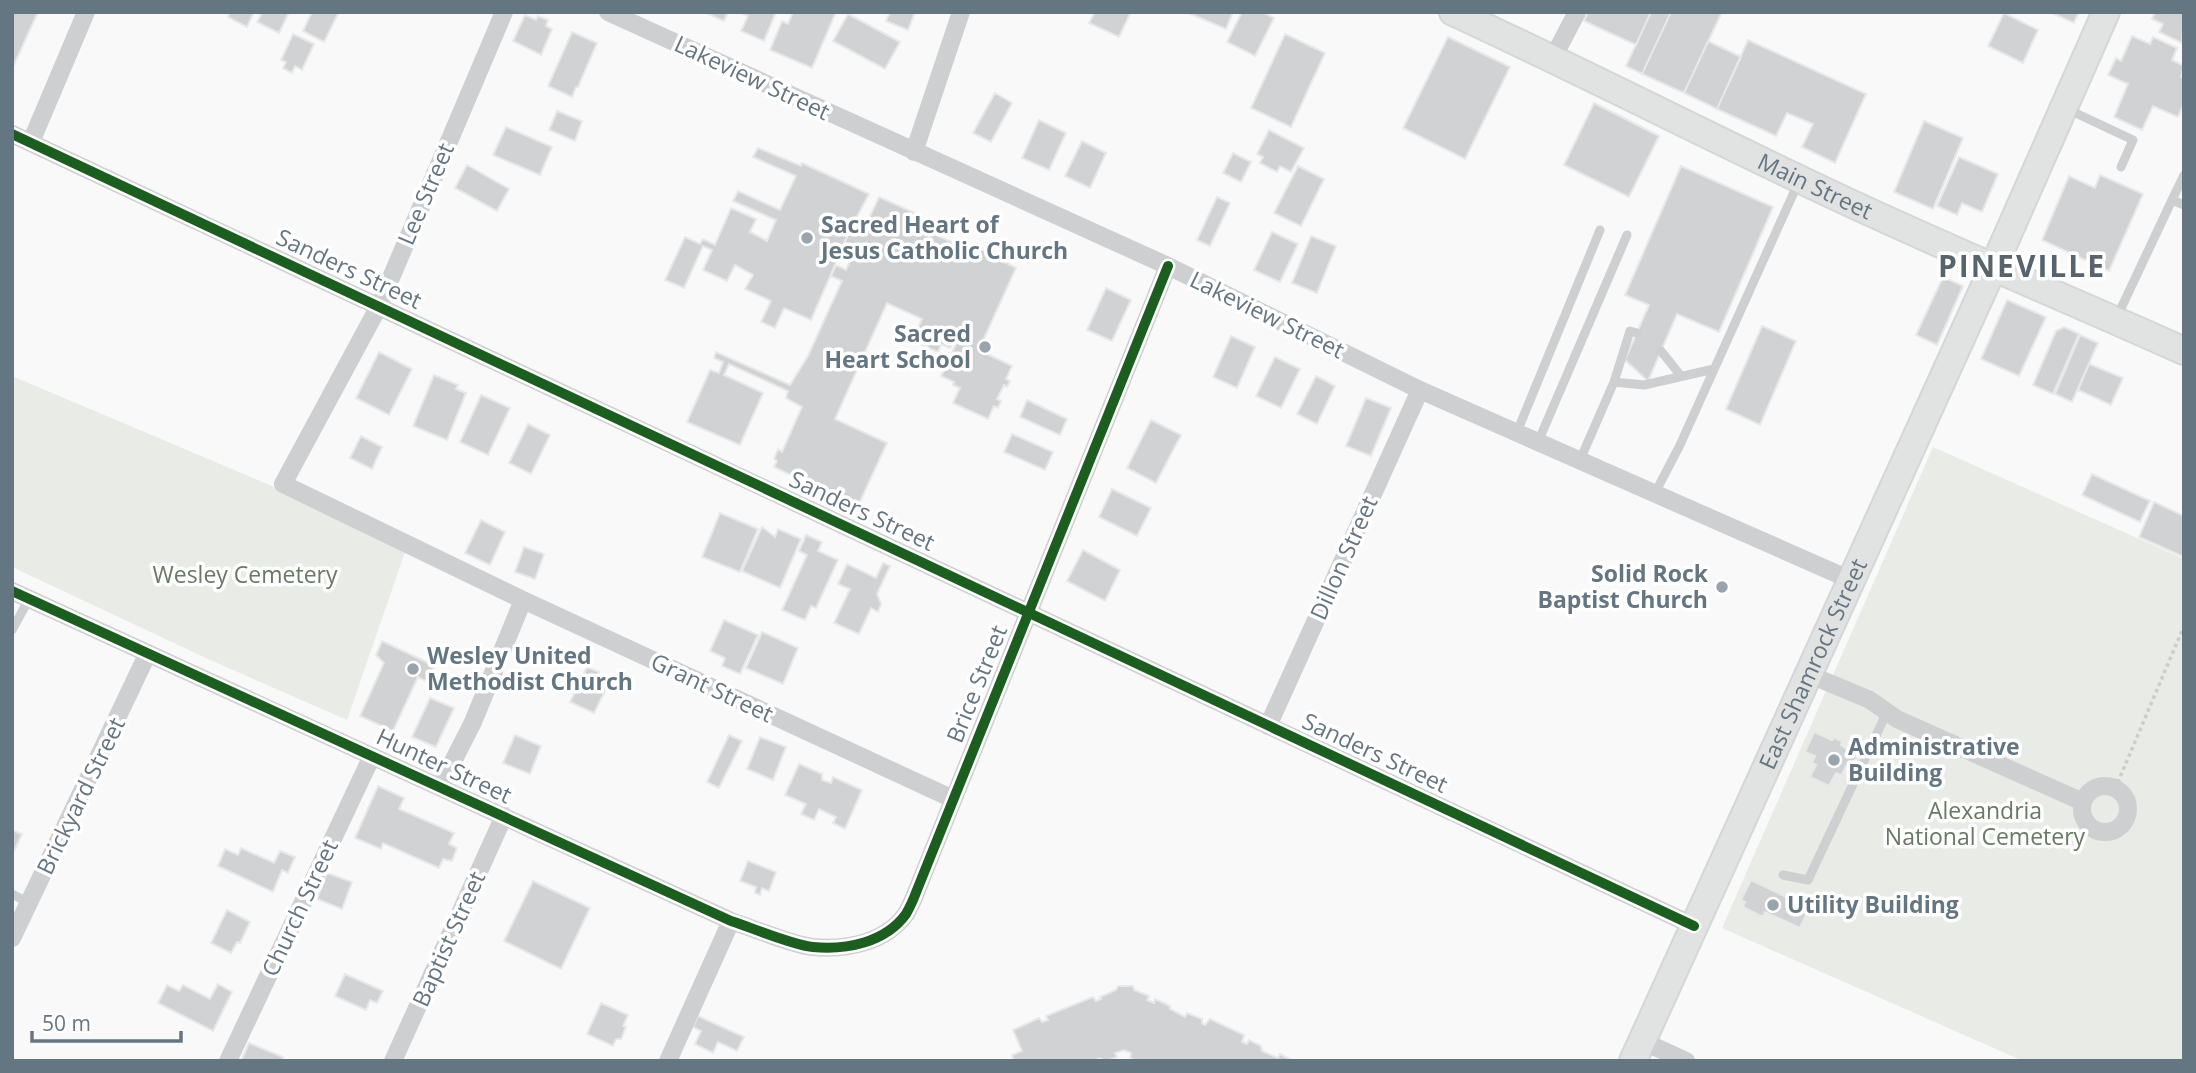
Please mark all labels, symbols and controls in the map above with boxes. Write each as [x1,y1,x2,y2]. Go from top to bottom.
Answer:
street label: Lakeview Street [670,27,835,127]
street label: Lee Street [389,138,461,250]
street label: Main Street [1753,145,1878,226]
place label: Sacred Heart of Jesus Catholic Church [819,208,1068,266]
street label: Sanders Street [271,220,427,316]
marker: Sacred Heart of Jesus Catholic Church [799,230,815,246]
district label: PINEVILLE [1938,245,2106,286]
street label: Lakeview Street [1185,263,1350,365]
place label: Sacred Heart School [824,317,971,375]
marker: Sacred Heart School [977,339,993,355]
street label: Sanders Street [784,462,940,558]
street label: Dillon Street [1302,491,1385,625]
street label: East Shamrock Street [1751,553,1874,774]
place label: Solid Rock Baptist Church [1537,557,1709,615]
park label: Wesley Cemetery [153,558,338,590]
marker: Solid Rock Baptist Church [1714,579,1730,595]
street label: Brice Street [938,620,1014,747]
place label: Wesley United Methodist Church [427,639,633,697]
street label: Grant Street [646,645,779,729]
marker: Wesley United Methodist Church [405,661,421,677]
street label: Sanders Street [1297,704,1453,800]
street label: Brickyard Street [28,712,132,879]
street label: Hunter Street [372,720,517,810]
place label: Administrative Building [1848,730,2020,788]
marker: Administrative Building [1826,752,1842,768]
park label: Alexandria National Cemetery [1885,794,2086,852]
street label: Church Street [253,834,345,981]
street label: Baptist Street [404,866,492,1011]
place label: Utility Building [1787,888,1959,920]
marker: Utility Building [1765,897,1781,913]
scale bar [32,1000,180,1044]
text: 50 m [42,1009,91,1037]

